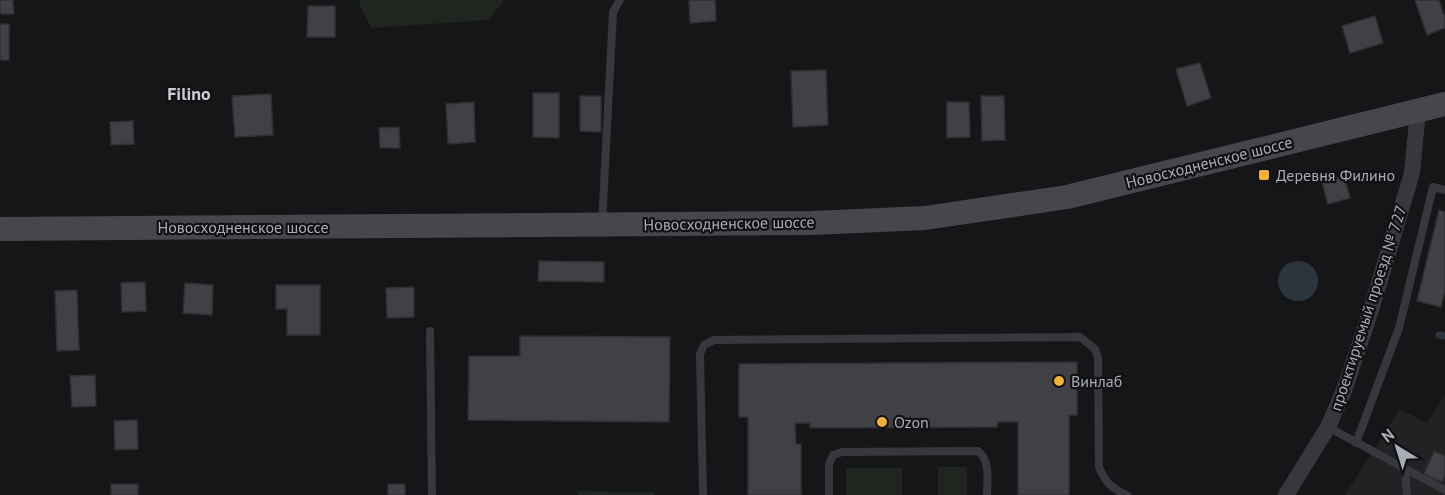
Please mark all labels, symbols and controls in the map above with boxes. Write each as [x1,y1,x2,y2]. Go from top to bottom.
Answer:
district label: Filino [167,82,211,105]
street label: Новосходненское шоссе [1124,132,1294,192]
place label: Деревня Филино [1276,165,1395,185]
marker: Деревня Филино [1257,168,1271,182]
street label: проектируемый проезд № 727 [1325,203,1411,413]
street label: Новосходненское шоссе [643,212,815,234]
street label: Новосходненское шоссе [157,217,329,237]
place label: Винлаб [1071,371,1122,391]
marker: Винлаб [1052,374,1066,388]
place label: Ozon [894,412,929,432]
marker: Ozon [875,415,889,429]
north arrow [1367,417,1427,477]
text: N [1377,424,1398,446]

